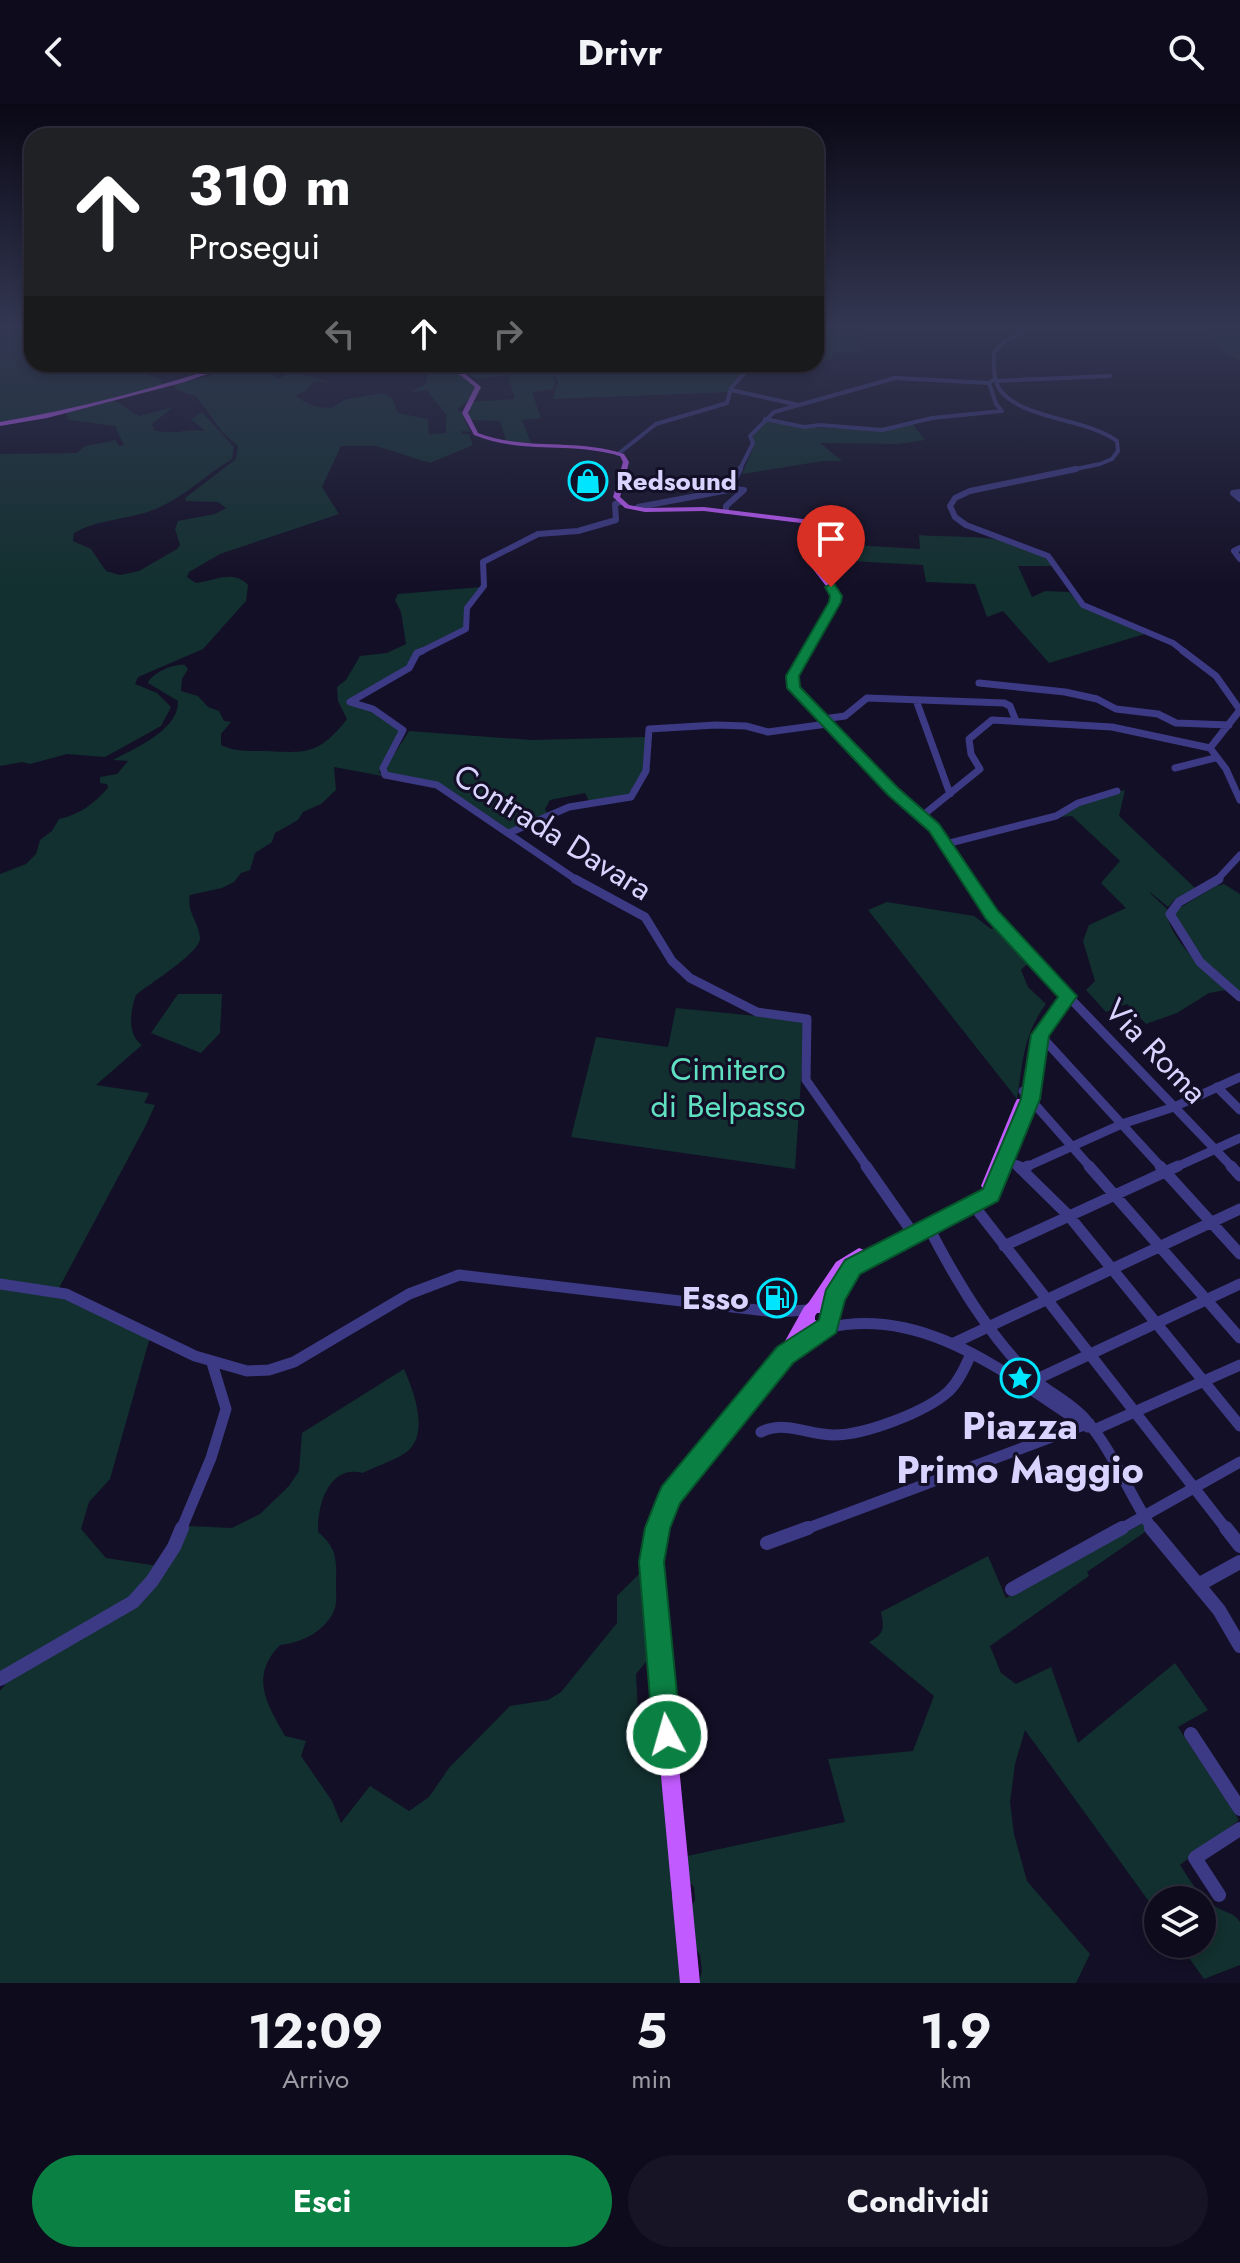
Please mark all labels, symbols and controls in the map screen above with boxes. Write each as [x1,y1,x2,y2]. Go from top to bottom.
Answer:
text: Drivr [578,26,662,78]
icon: back [32,30,76,74]
icon: search [1164,30,1208,74]
text: 310 m [188,145,351,226]
icon: ahead [56,160,160,264]
text: Prosegui [188,220,320,272]
icon: left [318,312,362,356]
icon: ahead [402,312,446,356]
icon: right [486,312,530,356]
shop icon: Redsound [567,460,609,502]
place label: Redsound [616,462,737,500]
pin [797,505,865,587]
icon: arrive [809,517,853,561]
street label: Contrada Davara [445,753,661,911]
street label: Via Roma [1094,988,1218,1114]
park label: Cimitero di Belpasso [651,1046,805,1129]
place label: Esso [682,1275,749,1321]
fuel station icon: Esso [756,1277,798,1319]
place icon: Piazza Primo Maggio [999,1357,1041,1399]
place label: Piazza Primo Maggio [896,1398,1144,1497]
position arrow [625,1693,709,1777]
map controls [1144,1886,1216,1958]
button: layers [1144,1886,1216,1958]
text: 12:09 [248,1997,383,2066]
text: 5 [636,1997,667,2066]
text: 1.9 [920,1997,992,2066]
text: Arrivo [282,2060,349,2098]
text: min [631,2060,672,2098]
text: km [940,2060,972,2098]
button: Esci [32,2155,612,2247]
button: Condividi [628,2155,1208,2247]

